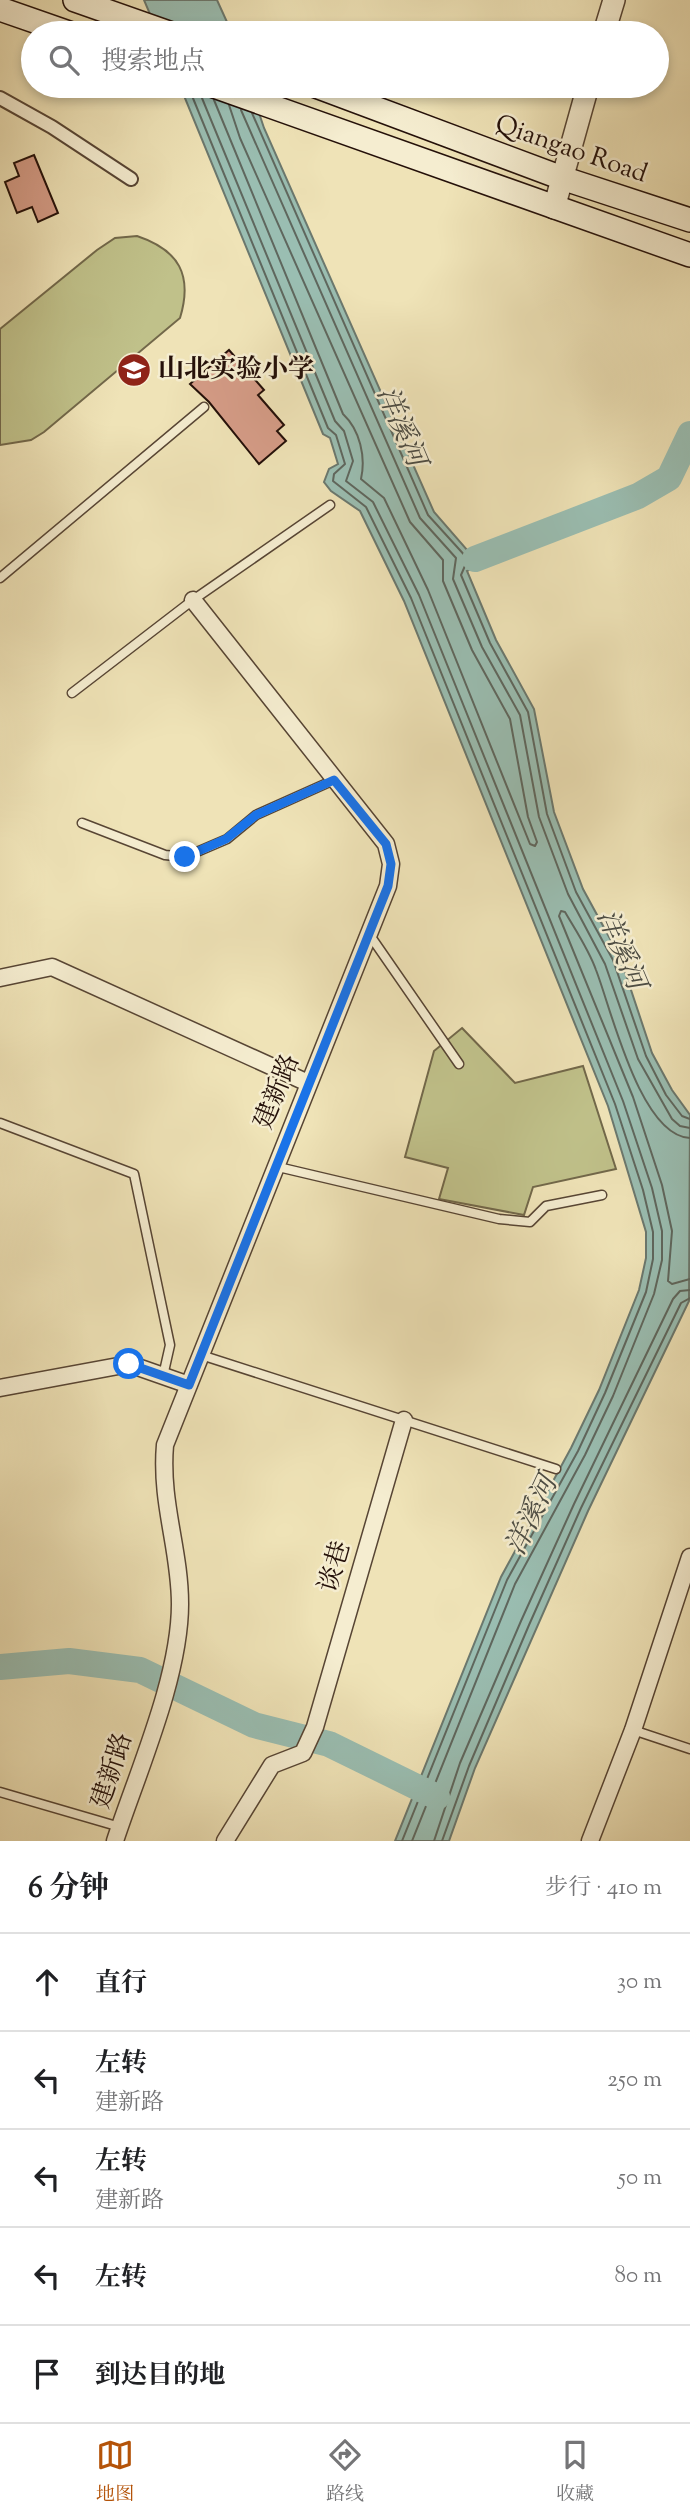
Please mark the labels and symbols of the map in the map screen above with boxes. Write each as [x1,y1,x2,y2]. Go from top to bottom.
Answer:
street label: Qiangao Road [490,107,652,193]
school or university icon: 山北实验小学 [115,351,153,389]
place label: 山北实验小学 [158,352,314,389]
water label: 洋溪河 [365,381,437,478]
route end [169,841,200,872]
water label: 洋溪河 [585,904,657,1001]
street label: 建新路 [246,1049,310,1135]
route start [113,1348,144,1379]
water label: 洋溪河 [497,1465,571,1563]
street label: 谈巷 [311,1537,361,1597]
street label: 建新路 [83,1728,143,1814]

